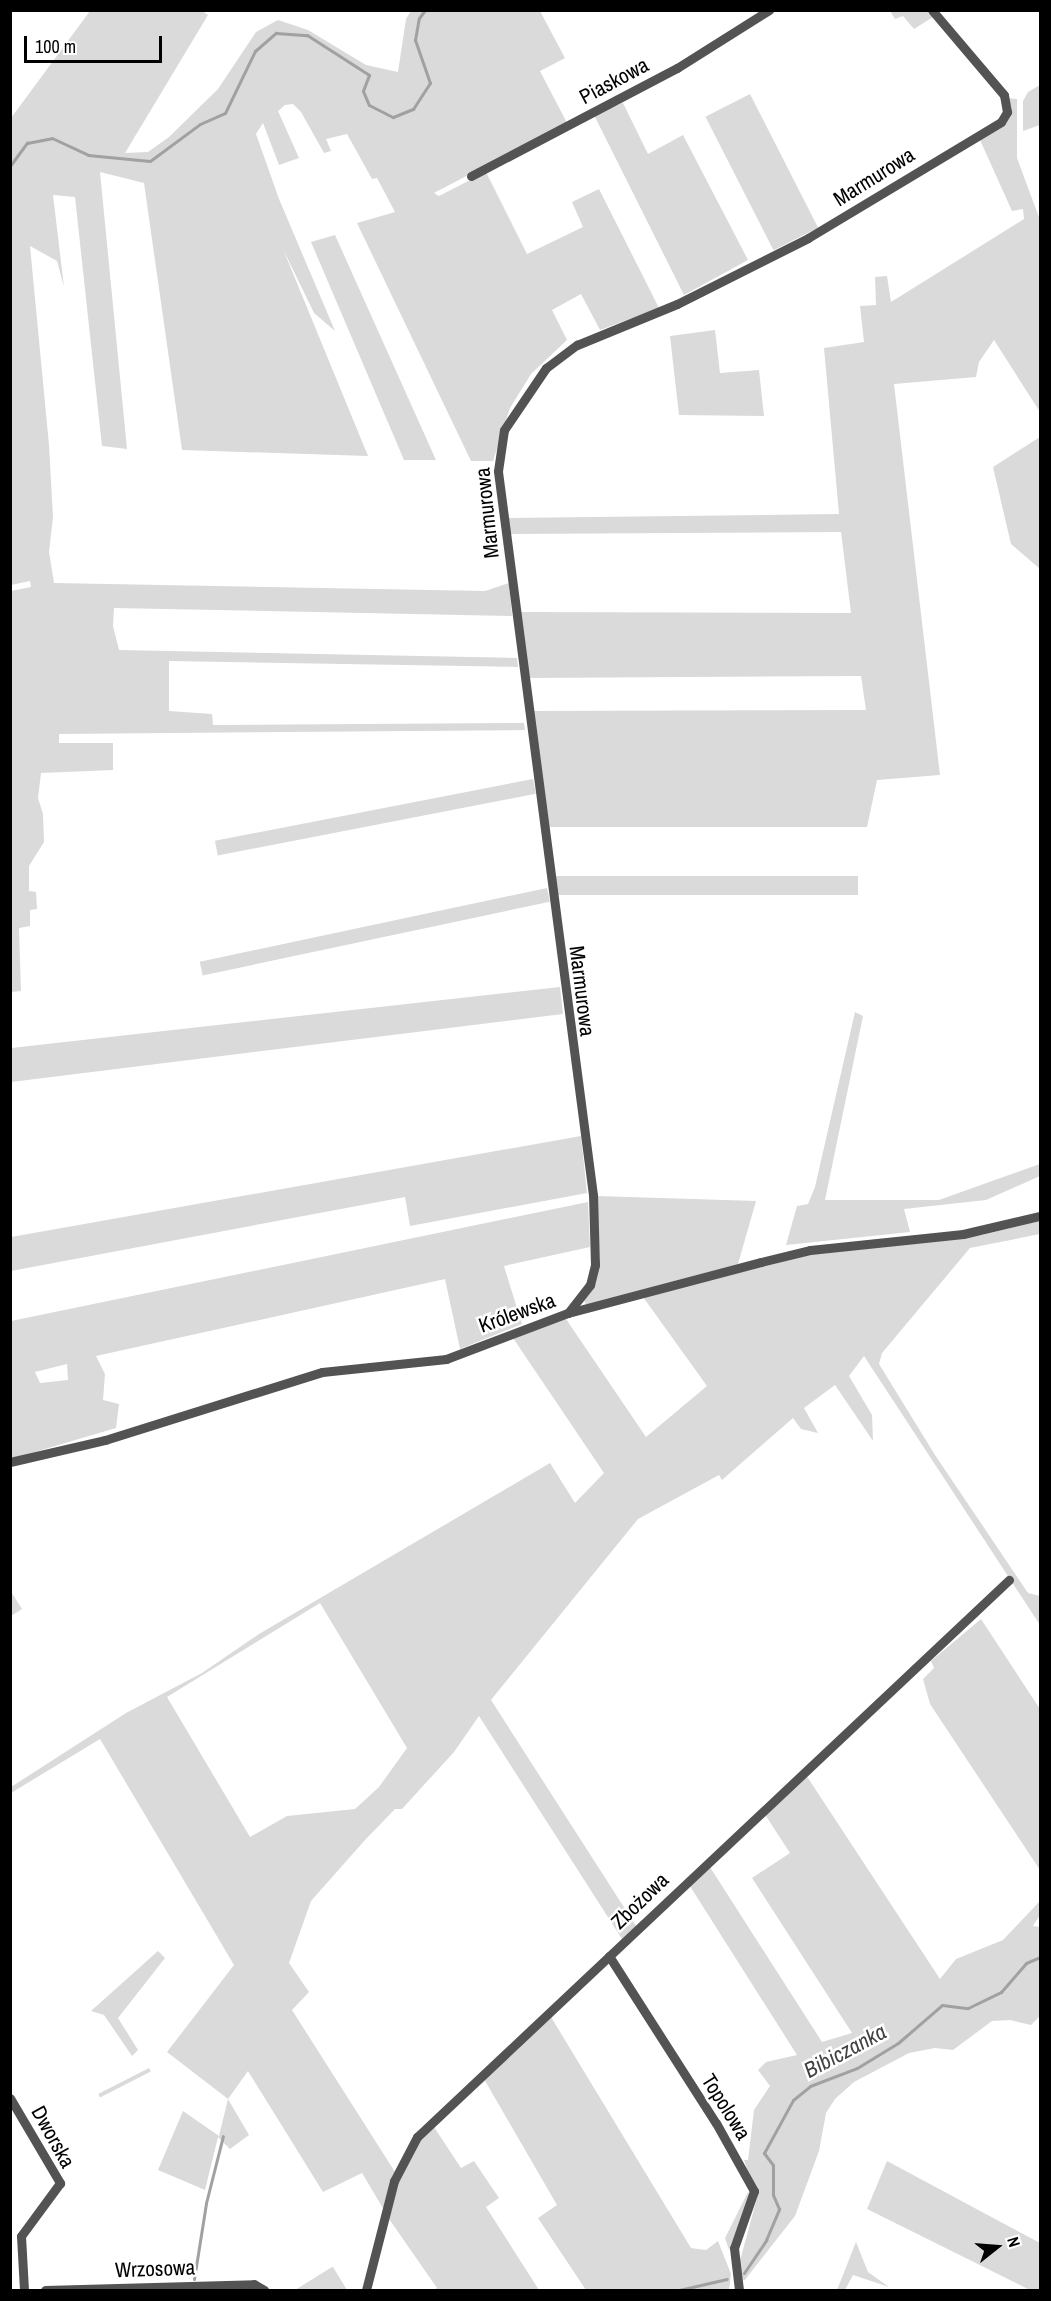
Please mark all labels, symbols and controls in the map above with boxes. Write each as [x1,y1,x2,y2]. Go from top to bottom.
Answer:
scale bar [27,24,165,62]
text: 100 m [35,34,76,59]
street label: Piaskowa [575,52,653,110]
street label: Marmurowa [829,142,919,212]
street label: Marmurowa [470,466,504,560]
street label: Marmurowa [564,944,600,1038]
street label: Królewska [475,1288,559,1338]
street label: Zbożowa [606,1868,674,1934]
water label: Bibiczanka [799,2018,891,2084]
street label: Topolowa [696,2069,756,2145]
street label: Dworska [26,2102,80,2172]
north arrow [967,2217,1027,2277]
text: N [1002,2234,1026,2249]
street label: Wrzosowa [115,2255,195,2283]

